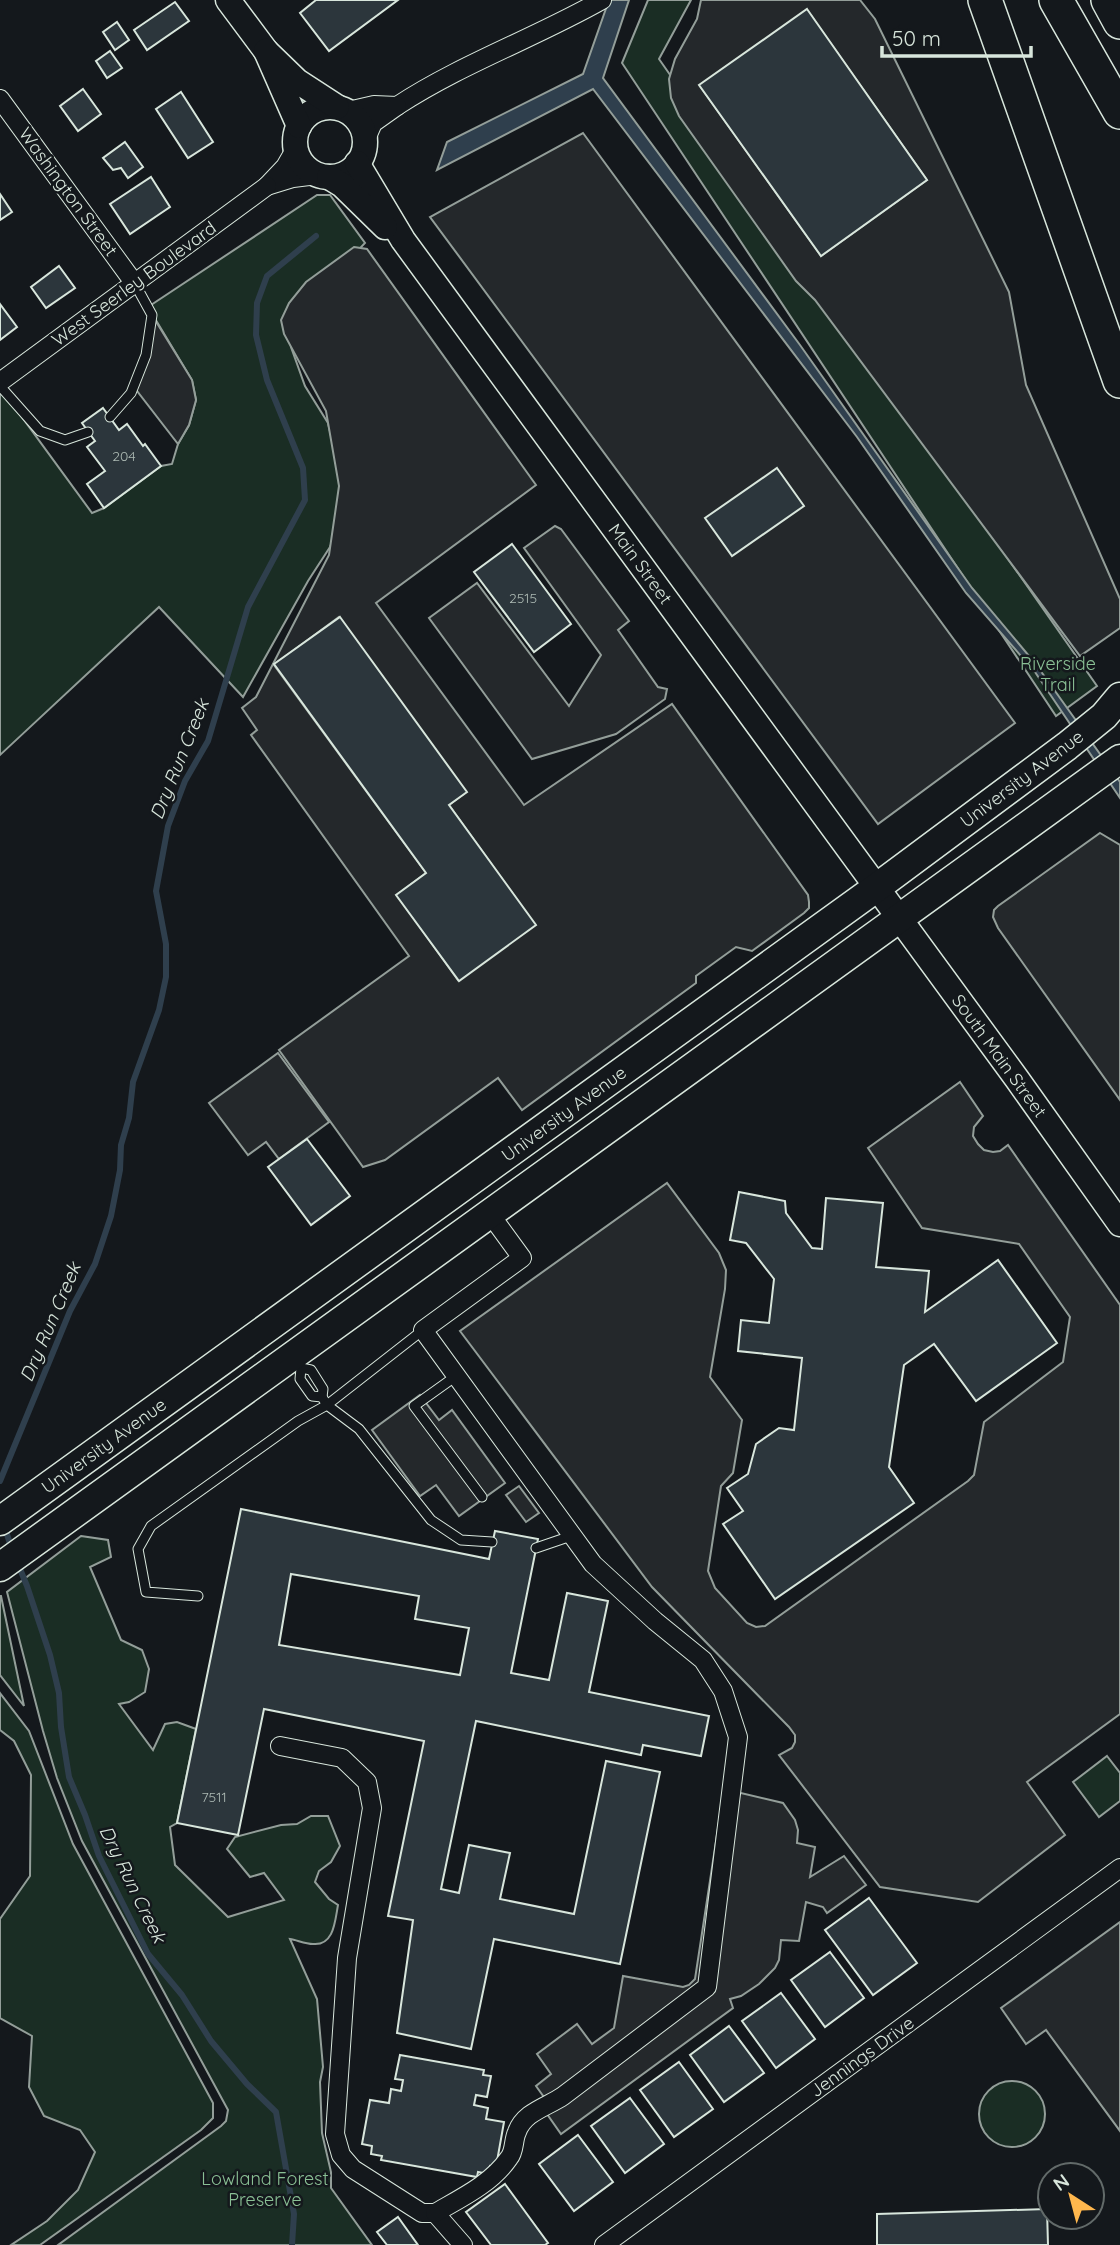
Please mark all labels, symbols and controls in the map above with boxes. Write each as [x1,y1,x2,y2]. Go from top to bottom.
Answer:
scale bar [882,14,1031,58]
text: 50 m [892,25,941,51]
street label: Washington Street [14,123,123,261]
street label: West Seerley Boulevard [47,216,221,351]
house number: 204 [112,447,136,465]
street label: Main Street [603,519,677,609]
house number: 2515 [509,589,537,607]
park label: Riverside Trail [1020,652,1096,696]
water label: Dry Run Creek [144,694,215,823]
street label: University Avenue [955,725,1088,833]
street label: South Main Street [947,990,1052,1122]
street label: University Avenue [497,1061,631,1167]
water label: Dry Run Creek [14,1257,87,1385]
street label: University Avenue [37,1393,171,1499]
house number: 7511 [201,1788,227,1806]
water label: Dry Run Creek [94,1821,173,1948]
street label: Jennings Drive [805,2011,918,2102]
north arrow [1036,2161,1106,2231]
park label: Lowland Forest Preserve [201,2167,329,2211]
text: N [1048,2168,1074,2196]

